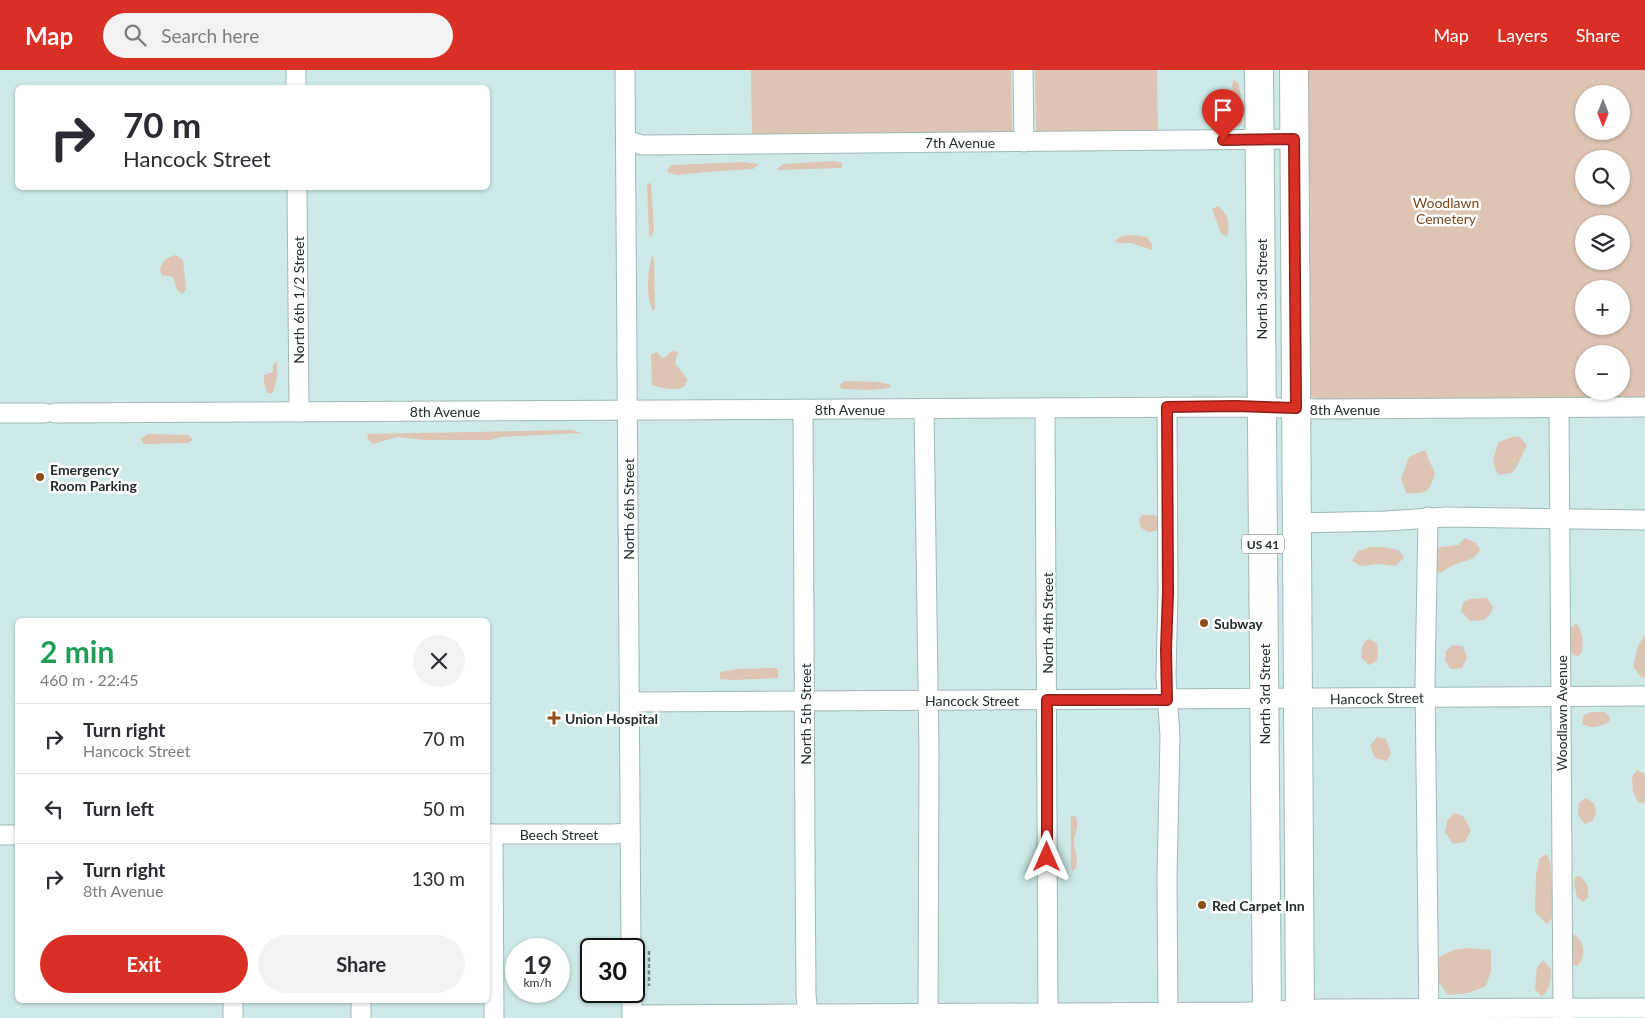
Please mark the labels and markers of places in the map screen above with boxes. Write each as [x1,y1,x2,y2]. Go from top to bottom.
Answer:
pin [1202,89,1244,140]
place label: Emergency Room Parking [50,461,137,494]
marker: Emergency Room Parking [34,471,46,483]
place label: Subway [1214,615,1263,632]
marker: Subway [1198,617,1210,629]
place label: Union Hospital [565,710,658,727]
marker: Union Hospital [547,711,561,725]
place label: Red Carpet Inn [1212,897,1305,914]
marker: Red Carpet Inn [1196,899,1208,911]

